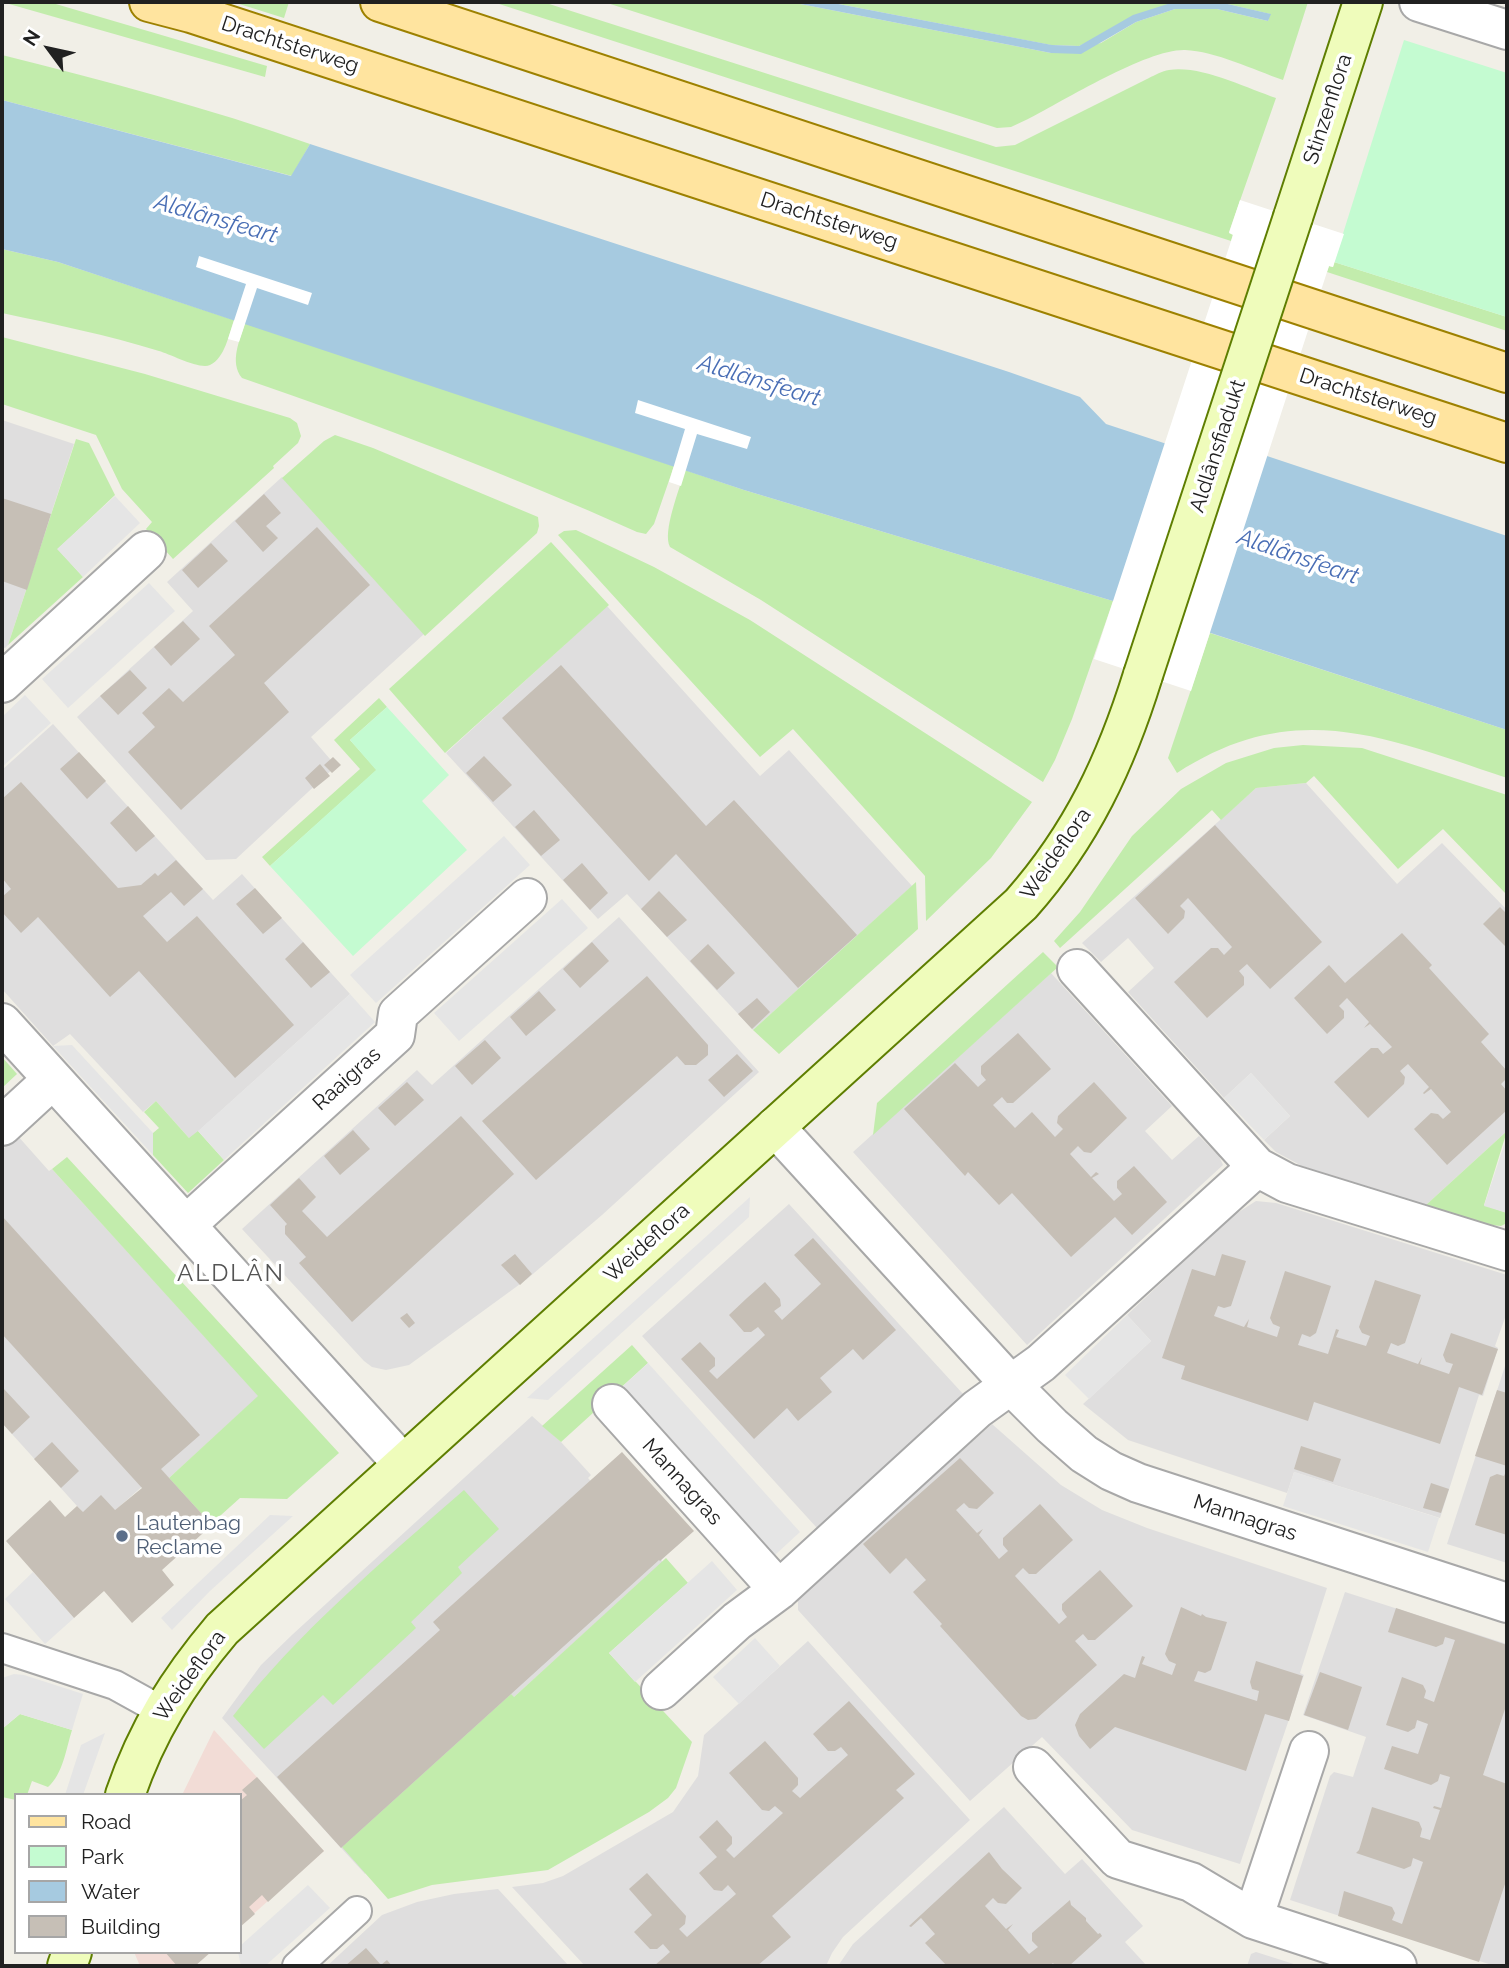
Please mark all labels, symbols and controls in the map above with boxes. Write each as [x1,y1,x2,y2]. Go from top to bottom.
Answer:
street label: Drachtsterweg [218,11,362,79]
north arrow [14,14,84,84]
text: N [18,25,45,50]
street label: Stinzenflora [1298,51,1358,167]
street label: Drachtsterweg [757,187,901,255]
water label: Aldlânsfeart [151,188,281,250]
water label: Aldlânsfeart [694,349,824,413]
street label: Drachtsterweg [1296,363,1440,431]
street label: Aldlânsfiadukt [1185,376,1251,516]
water label: Aldlânsfeart [1234,523,1362,591]
street label: Weideflora [1015,803,1097,905]
street label: Raaigras [308,1042,386,1116]
street label: Weideflora [599,1198,695,1288]
district label: ALDLÂN [178,1260,284,1288]
street label: Mannagras [637,1434,727,1530]
street label: Mannagras [1190,1489,1300,1547]
place label: Lautenbag Reclame [136,1511,241,1561]
marker: Lautenbag Reclame [114,1528,130,1544]
street label: Weideflora [149,1626,231,1726]
legend [14,1793,242,1954]
text: Road [81,1809,131,1834]
text: Park [81,1844,124,1869]
text: Water [81,1879,140,1904]
text: Building [81,1914,161,1939]

